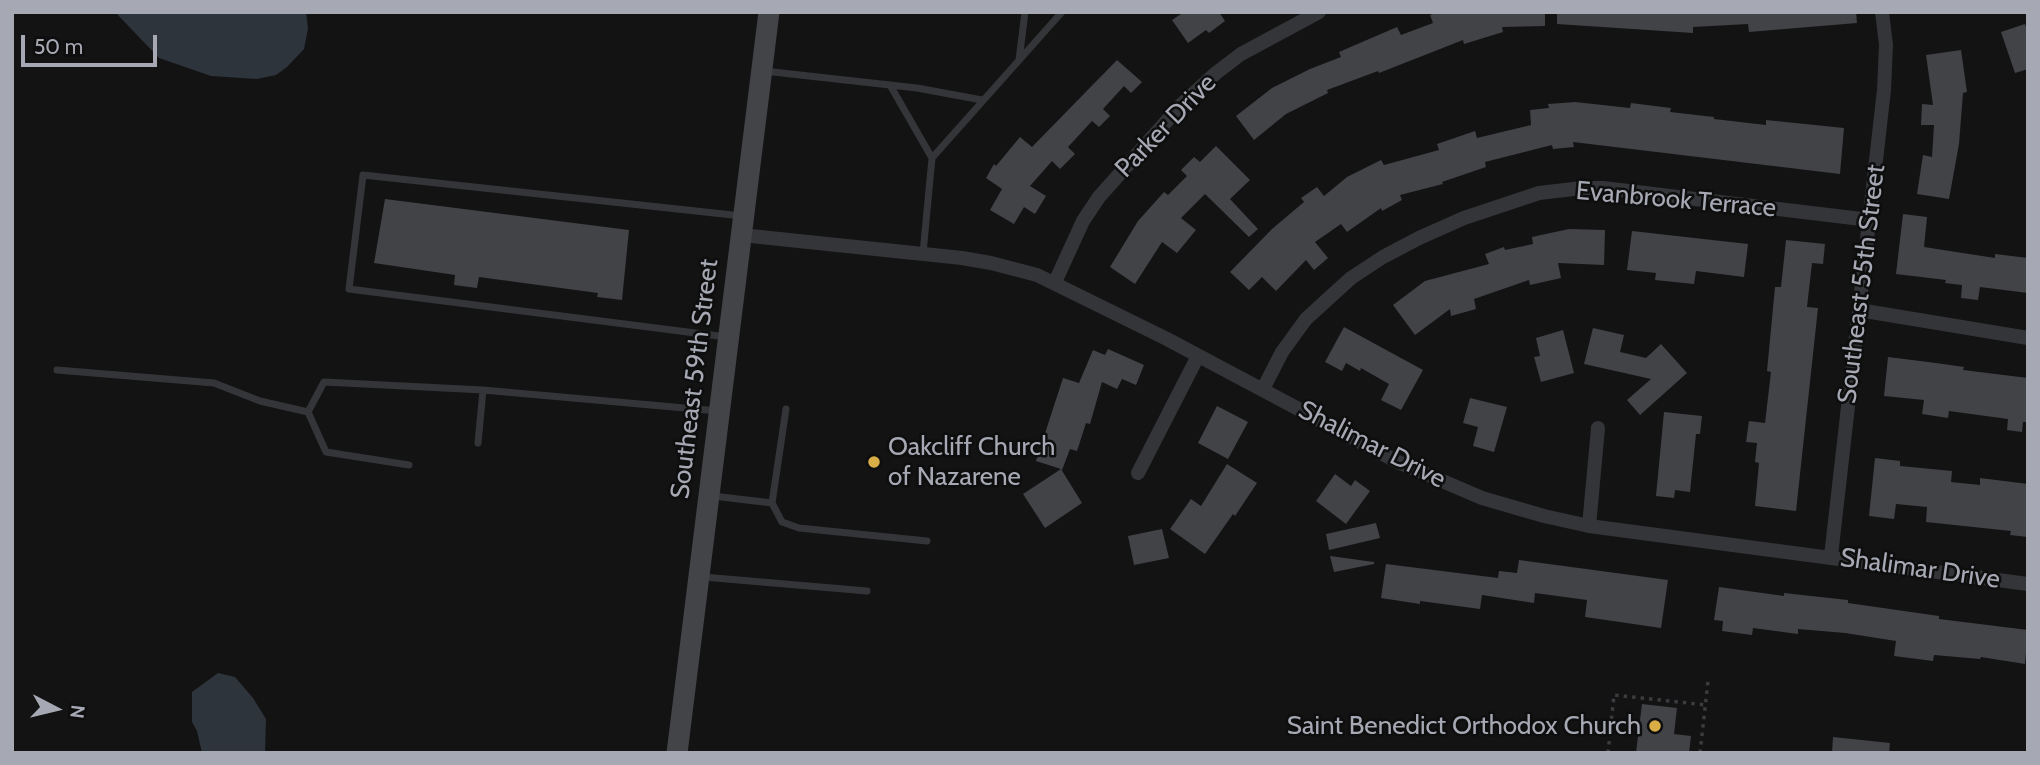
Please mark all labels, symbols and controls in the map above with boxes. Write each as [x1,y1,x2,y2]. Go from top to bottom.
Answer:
scale bar [24,21,161,65]
text: 50 m [34,34,83,59]
street label: Parker Drive [1109,68,1223,184]
street label: Southeast 55th Street [1832,163,1892,405]
street label: Evanbrook Terrace [1575,176,1777,224]
street label: Southeast 59th Street [665,257,725,501]
street label: Shalimar Drive [1293,395,1451,495]
place label: Oakcliff Church of Nazarene [888,431,1055,492]
marker: Oakcliff Church of Nazarene [866,454,882,470]
street label: Shalimar Drive [1838,542,2002,596]
north arrow [21,674,91,744]
text: N [65,704,90,720]
place label: Saint Benedict Orthodox Church [1287,710,1641,742]
marker: Saint Benedict Orthodox Church [1647,718,1663,734]

